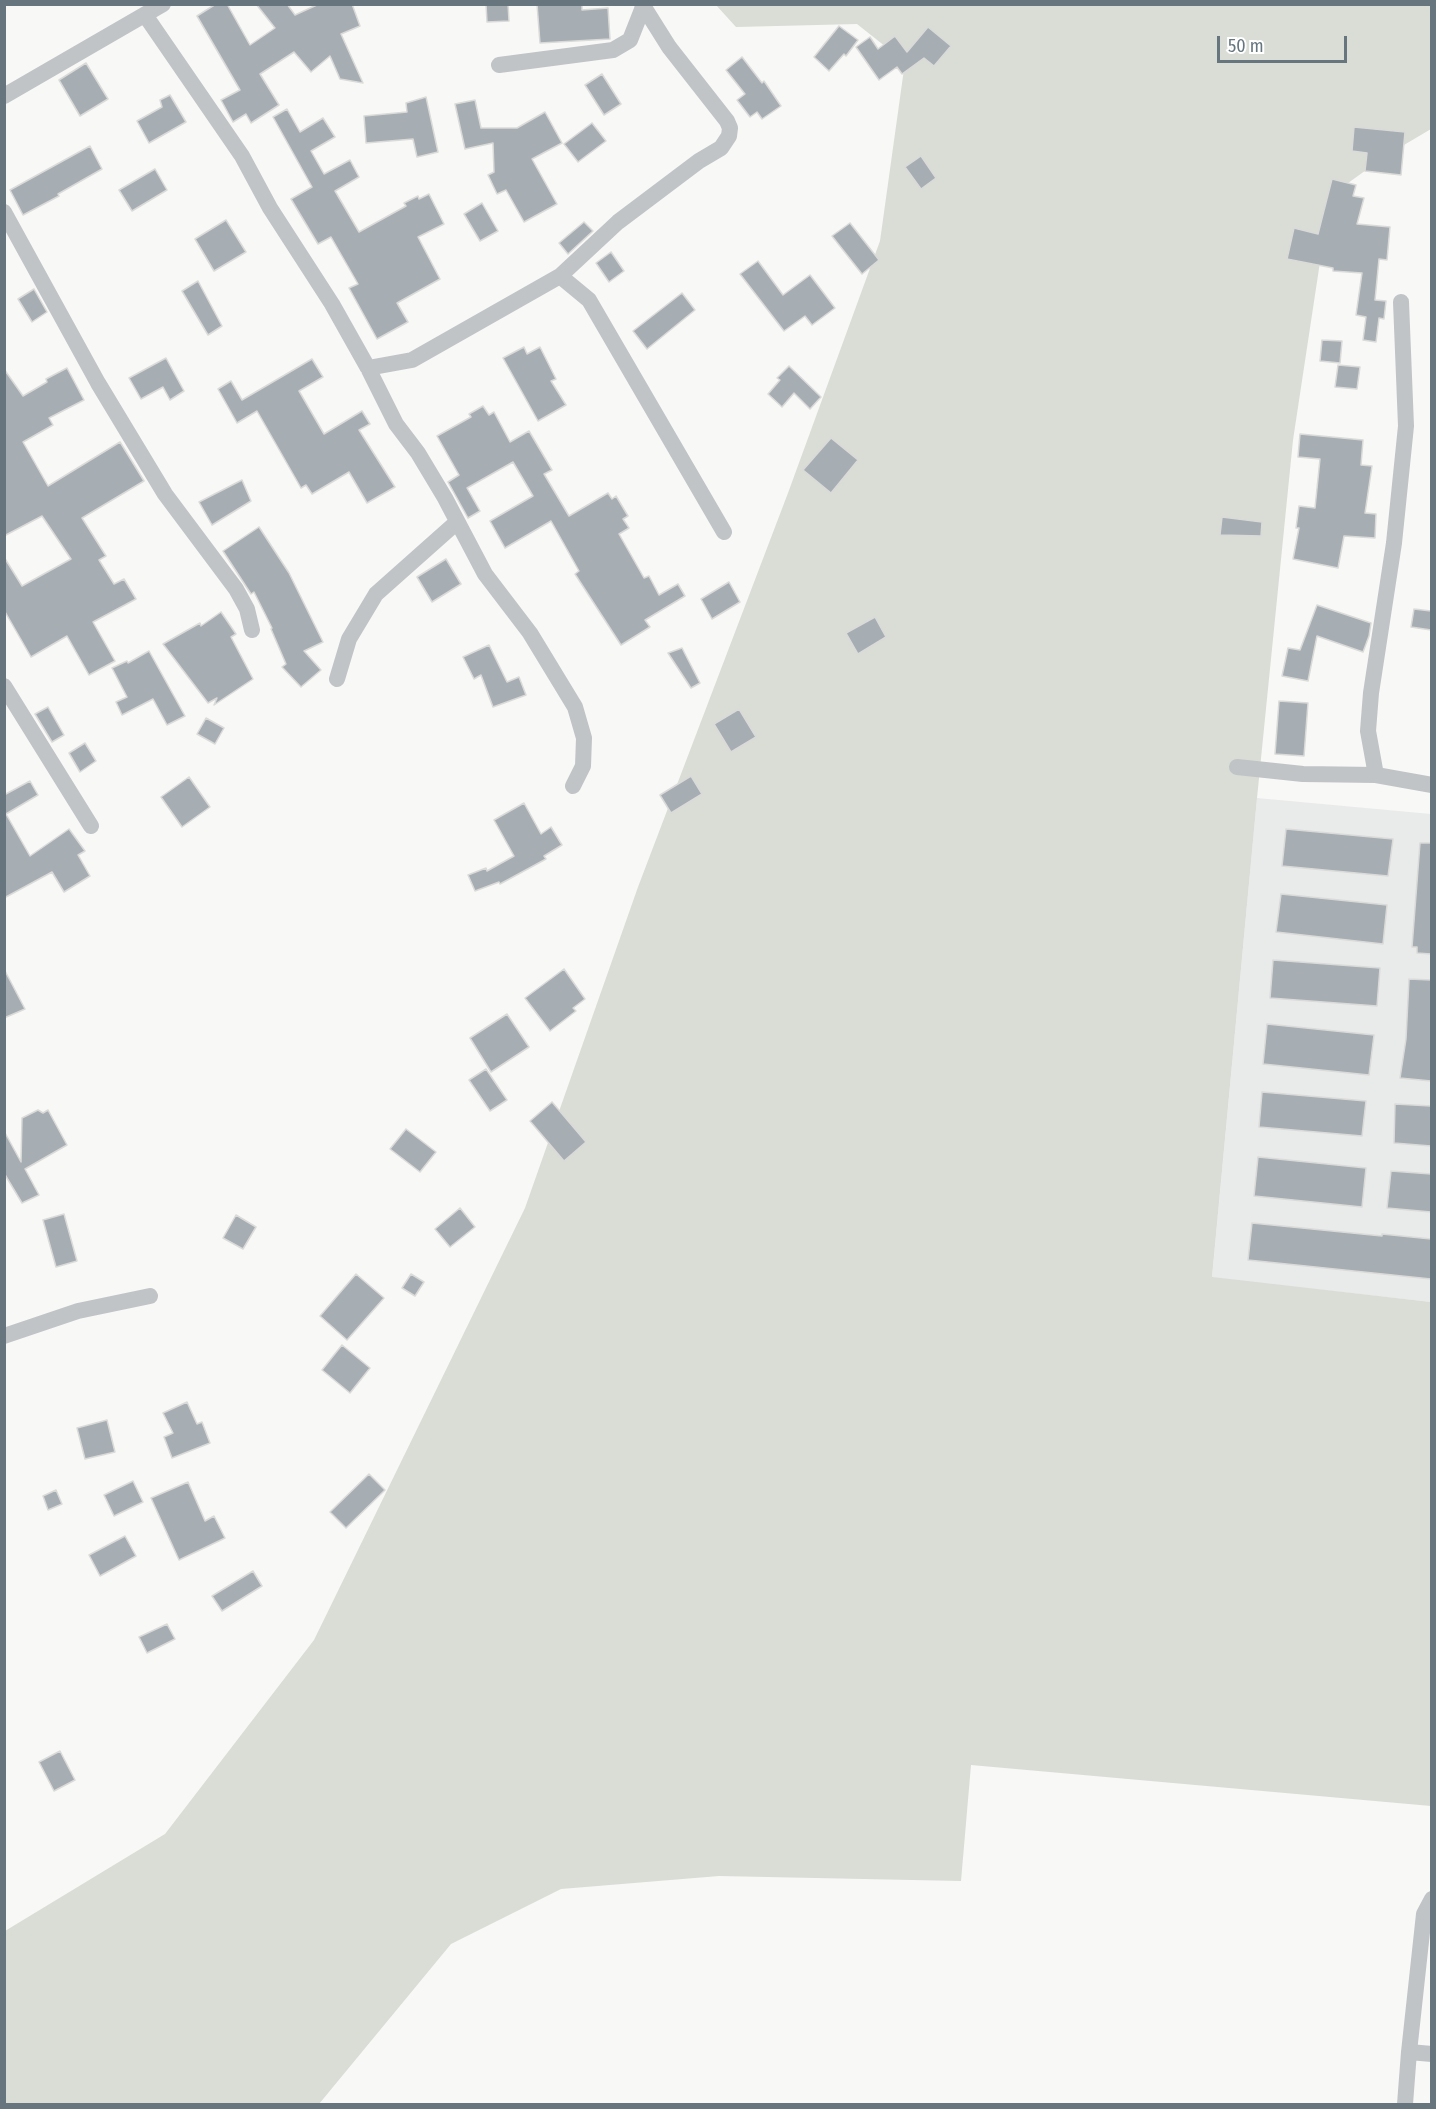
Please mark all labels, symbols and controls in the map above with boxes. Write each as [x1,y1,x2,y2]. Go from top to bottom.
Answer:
scale bar [1220,24,1350,62]
text: 50 m [1228,35,1264,57]

